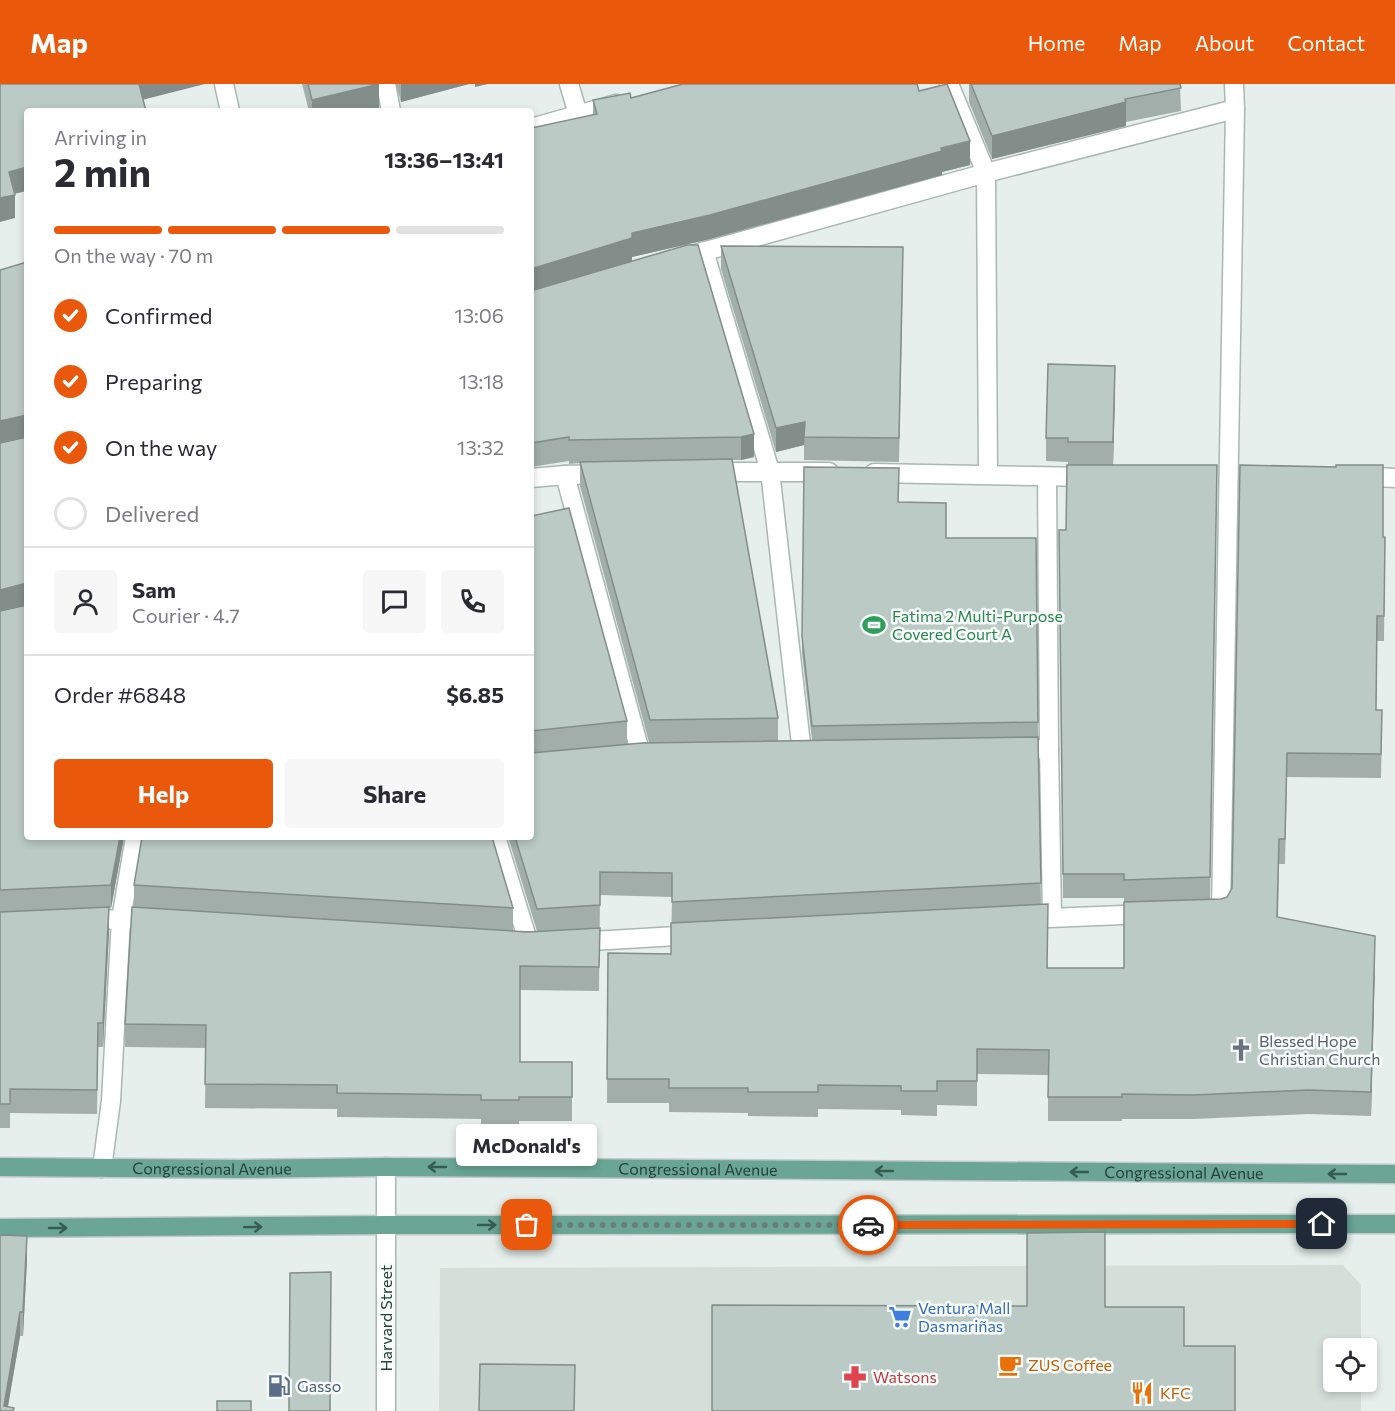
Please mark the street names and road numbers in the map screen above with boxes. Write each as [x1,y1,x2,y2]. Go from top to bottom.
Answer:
street label: Congressional Avenue [132,1158,292,1178]
street label: Congressional Avenue [618,1159,778,1179]
street label: Congressional Avenue [1104,1162,1264,1182]
street label: Harvard Street [376,1264,395,1371]

